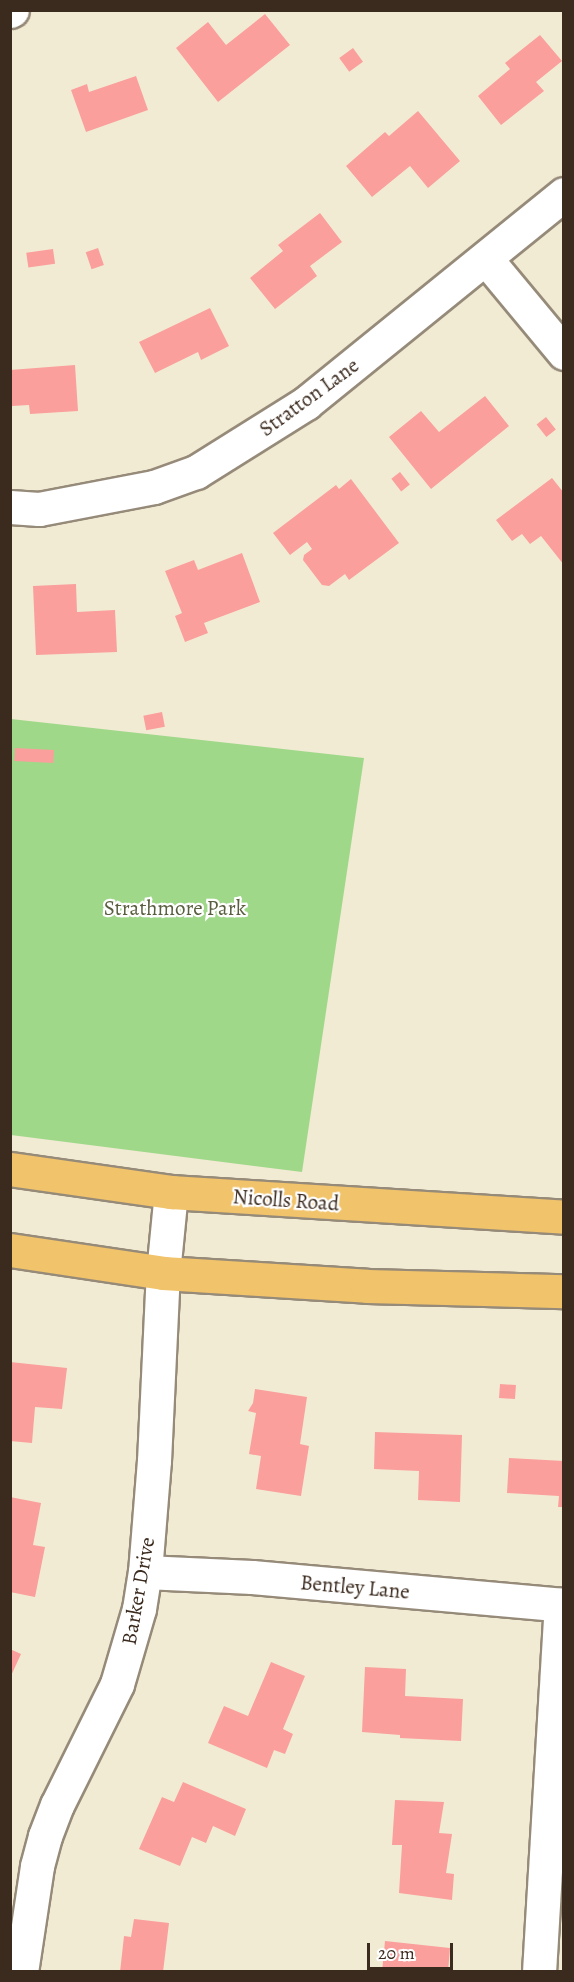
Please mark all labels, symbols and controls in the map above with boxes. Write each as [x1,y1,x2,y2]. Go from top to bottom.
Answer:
street label: Stratton Lane [254,352,364,442]
park label: Strathmore Park [104,895,246,921]
street label: Nicolls Road [232,1184,340,1216]
street label: Barker Drive [116,1535,160,1647]
street label: Bentley Lane [299,1570,411,1604]
scale bar [370,1931,456,1969]
text: 20 m [378,1941,415,1965]

